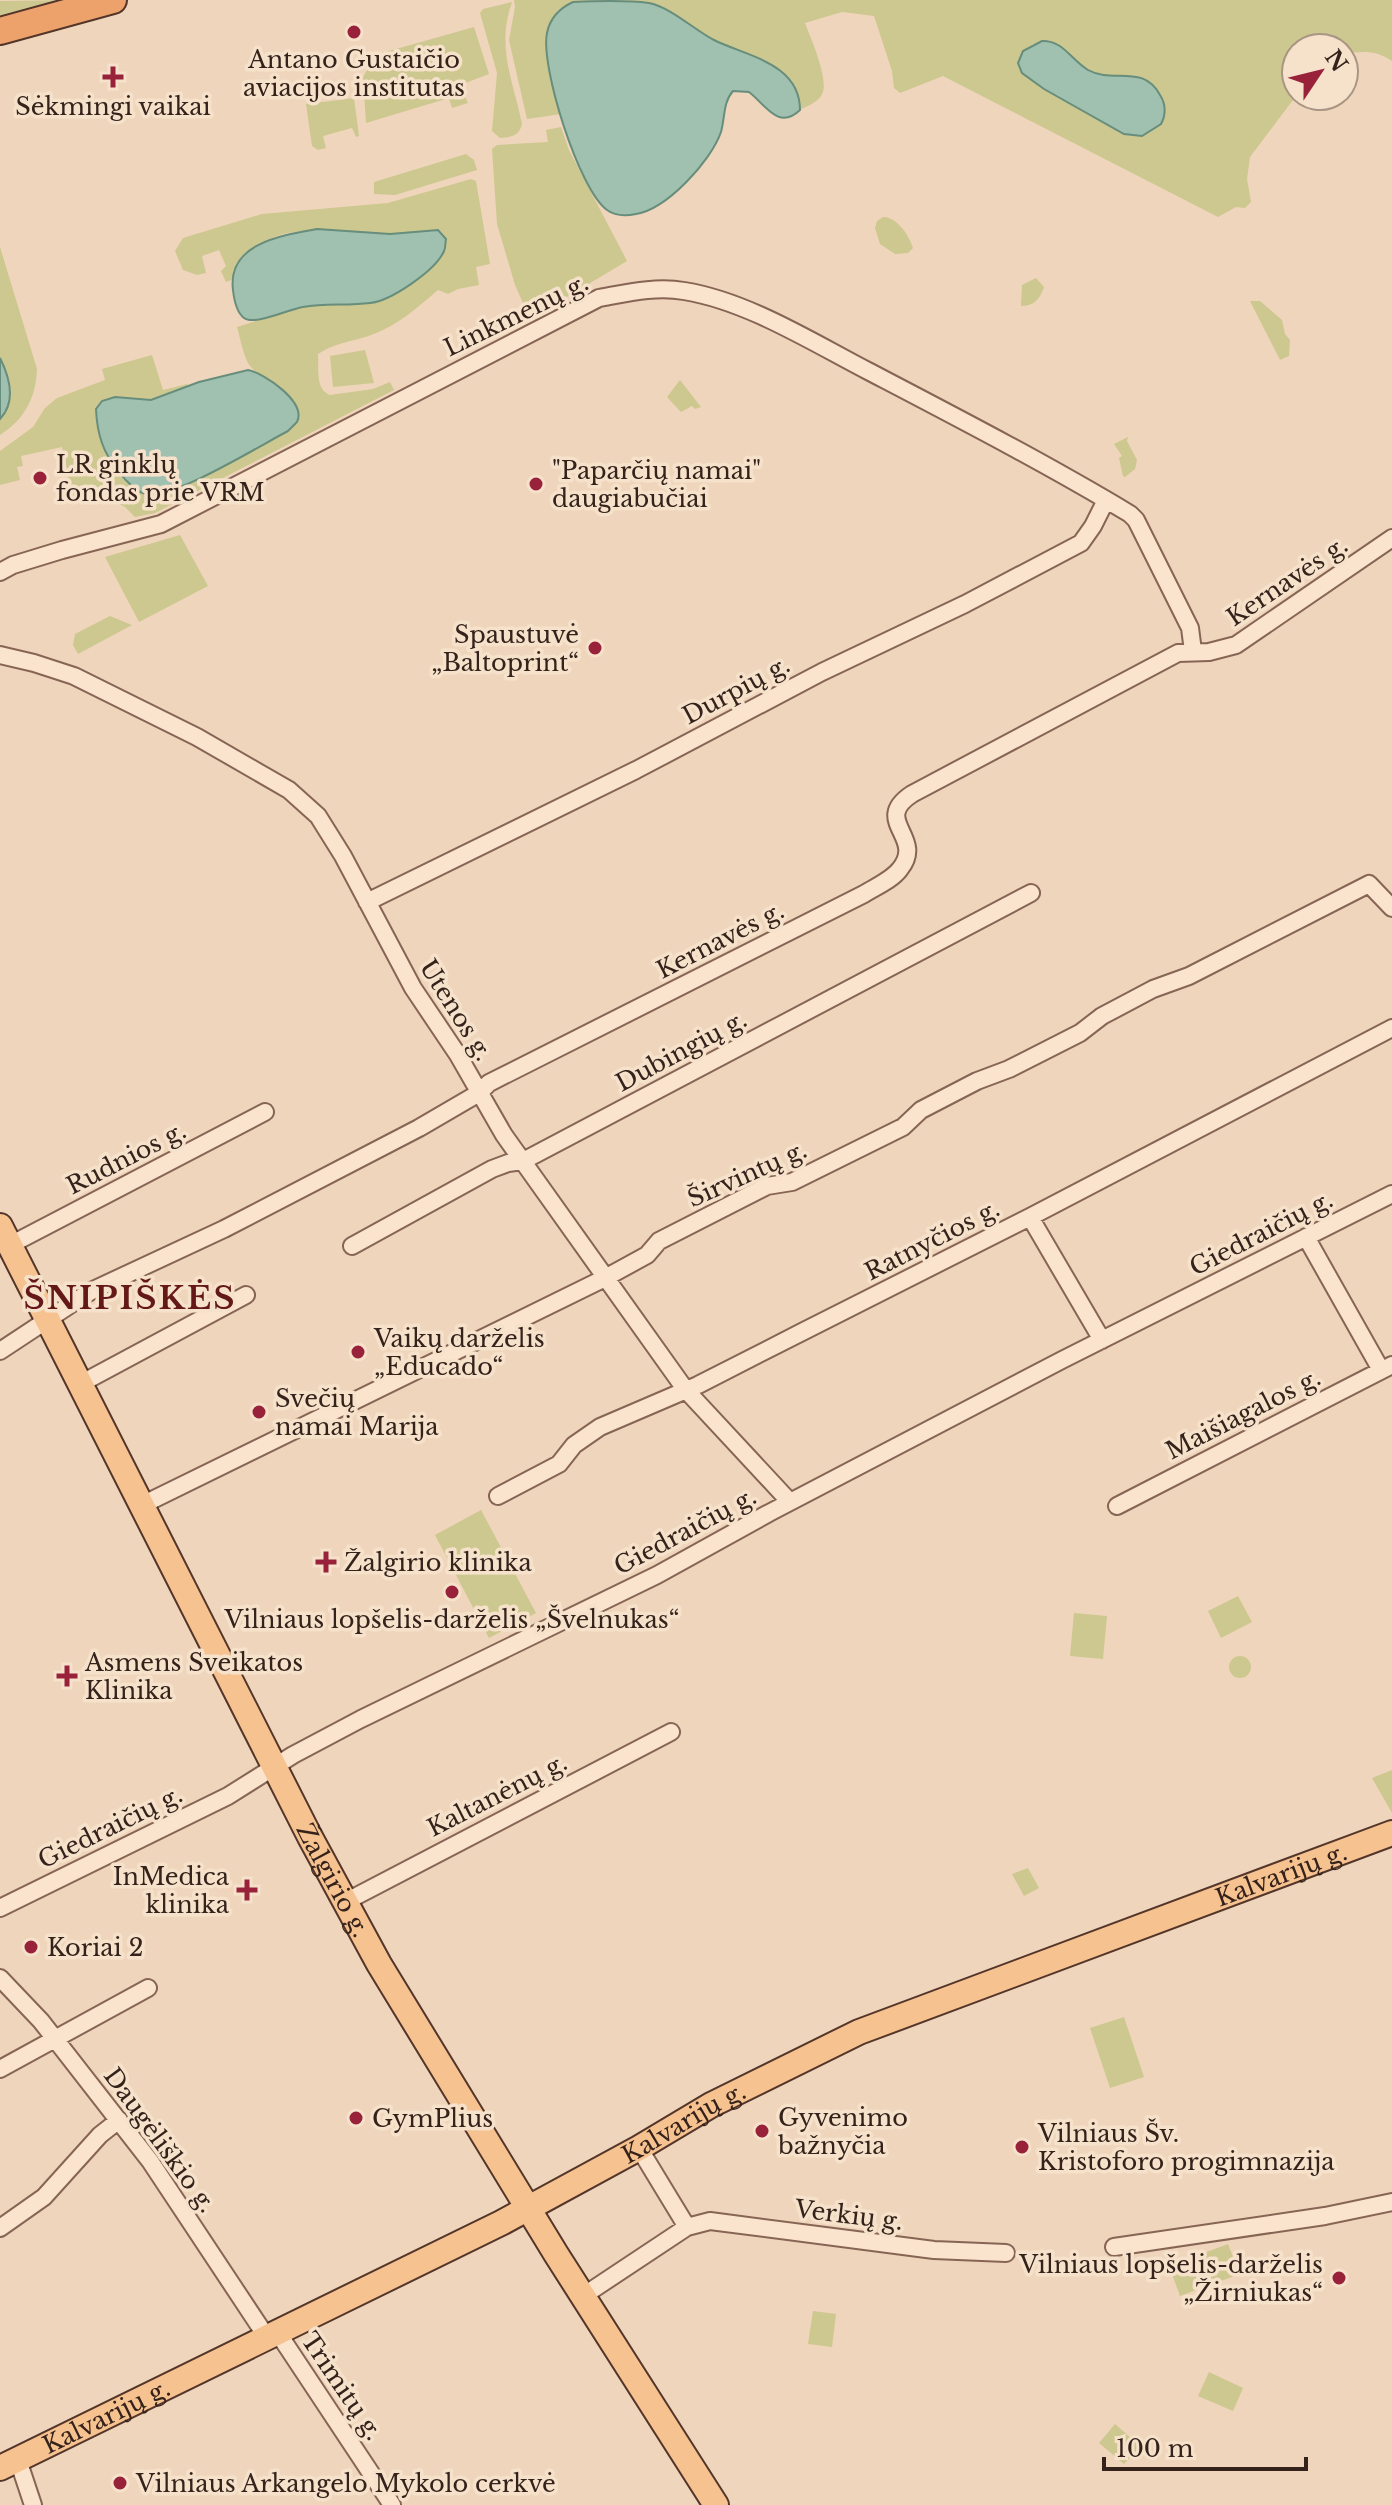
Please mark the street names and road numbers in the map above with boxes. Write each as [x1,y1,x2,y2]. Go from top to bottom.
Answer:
street label: Linkmenų g. [439,268,593,362]
street label: Kernavės g. [1221,530,1353,632]
street label: Durpių g. [678,650,794,730]
street label: Kernavės g. [651,896,789,984]
street label: Utenos g. [414,954,498,1066]
street label: Dubingių g. [611,1004,751,1098]
street label: Rudnios g. [61,1116,191,1200]
street label: Širvintų g. [683,1134,811,1213]
street label: Giedraičių g. [1185,1185,1337,1281]
street label: Ratnyčios g. [860,1194,1004,1286]
street label: Maišiagalos g. [1161,1363,1325,1465]
street label: Giedraičių g. [609,1481,761,1581]
street label: Kaltanėnų g. [422,1747,572,1843]
street label: Giedraičių g. [33,1780,187,1874]
street label: Žalgirio g. [291,1818,376,1942]
street label: Kalvarijų g. [1211,1837,1351,1912]
street label: Daugėliškio g. [98,2062,222,2218]
street label: Kalvarijų g. [616,2076,750,2169]
street label: Verkių g. [792,2194,905,2236]
street label: Trimitų g. [295,2327,389,2445]
street label: Kalvarijų g. [38,2373,174,2460]

